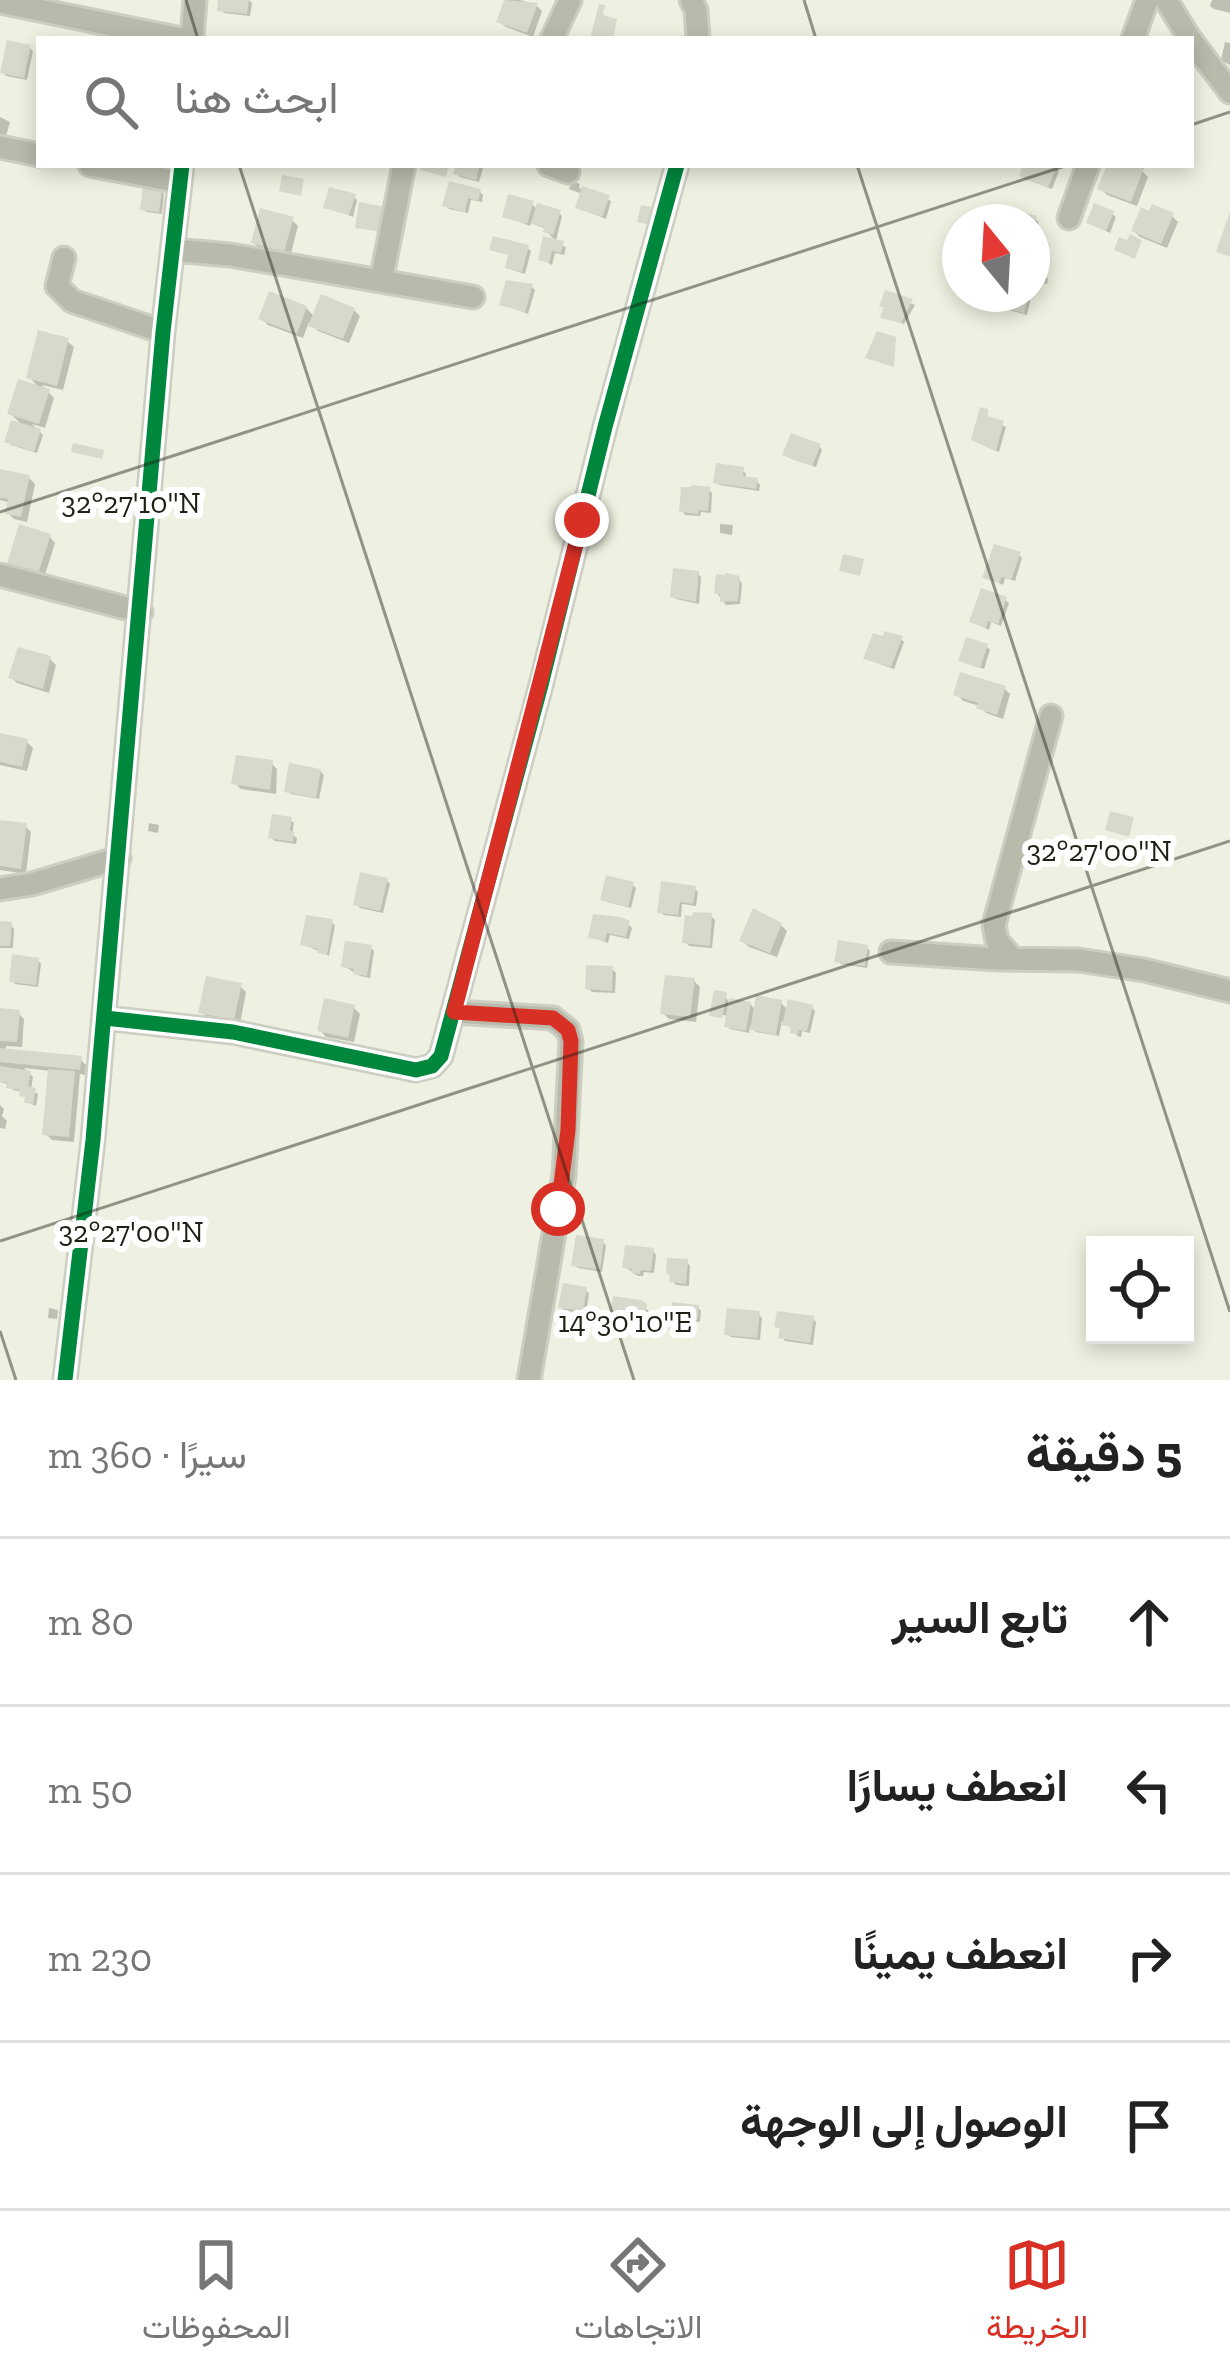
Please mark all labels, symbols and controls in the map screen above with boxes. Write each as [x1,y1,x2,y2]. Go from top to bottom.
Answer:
search box [36,36,1194,168]
icon: search [78,69,144,135]
text: ابحث هنا [174,71,339,125]
north arrow [942,204,1050,312]
text: 32°27'10"N [61,485,201,521]
route end [555,493,609,547]
text: 32°27'00"N [1026,833,1172,869]
route start [531,1182,585,1236]
text: 32°27'00"N [58,1214,204,1250]
map controls [1086,1236,1194,1344]
button: locate [1086,1236,1194,1344]
text: 14°30'10"E [558,1304,692,1340]
text: 5 دقيقة [1026,1423,1182,1484]
text: سيرًا · 360 m [48,1431,247,1478]
icon: ahead [1116,1589,1182,1655]
text: تابع السير [892,1591,1068,1645]
text: 80 m [48,1598,134,1645]
icon: left [1116,1757,1182,1823]
text: انعطف يسارًا [847,1759,1068,1813]
text: 50 m [48,1766,133,1813]
icon: right [1116,1925,1182,1991]
text: انعطف يمينًا [852,1927,1068,1981]
text: 230 m [48,1934,152,1981]
icon: arrive [1116,2093,1182,2159]
text: الوصول إلى الوجهة [740,2095,1068,2149]
tab: المحفوظات [142,2232,291,2356]
tab: الاتجاهات [574,2232,702,2356]
tab: الخريطة [986,2232,1088,2356]

